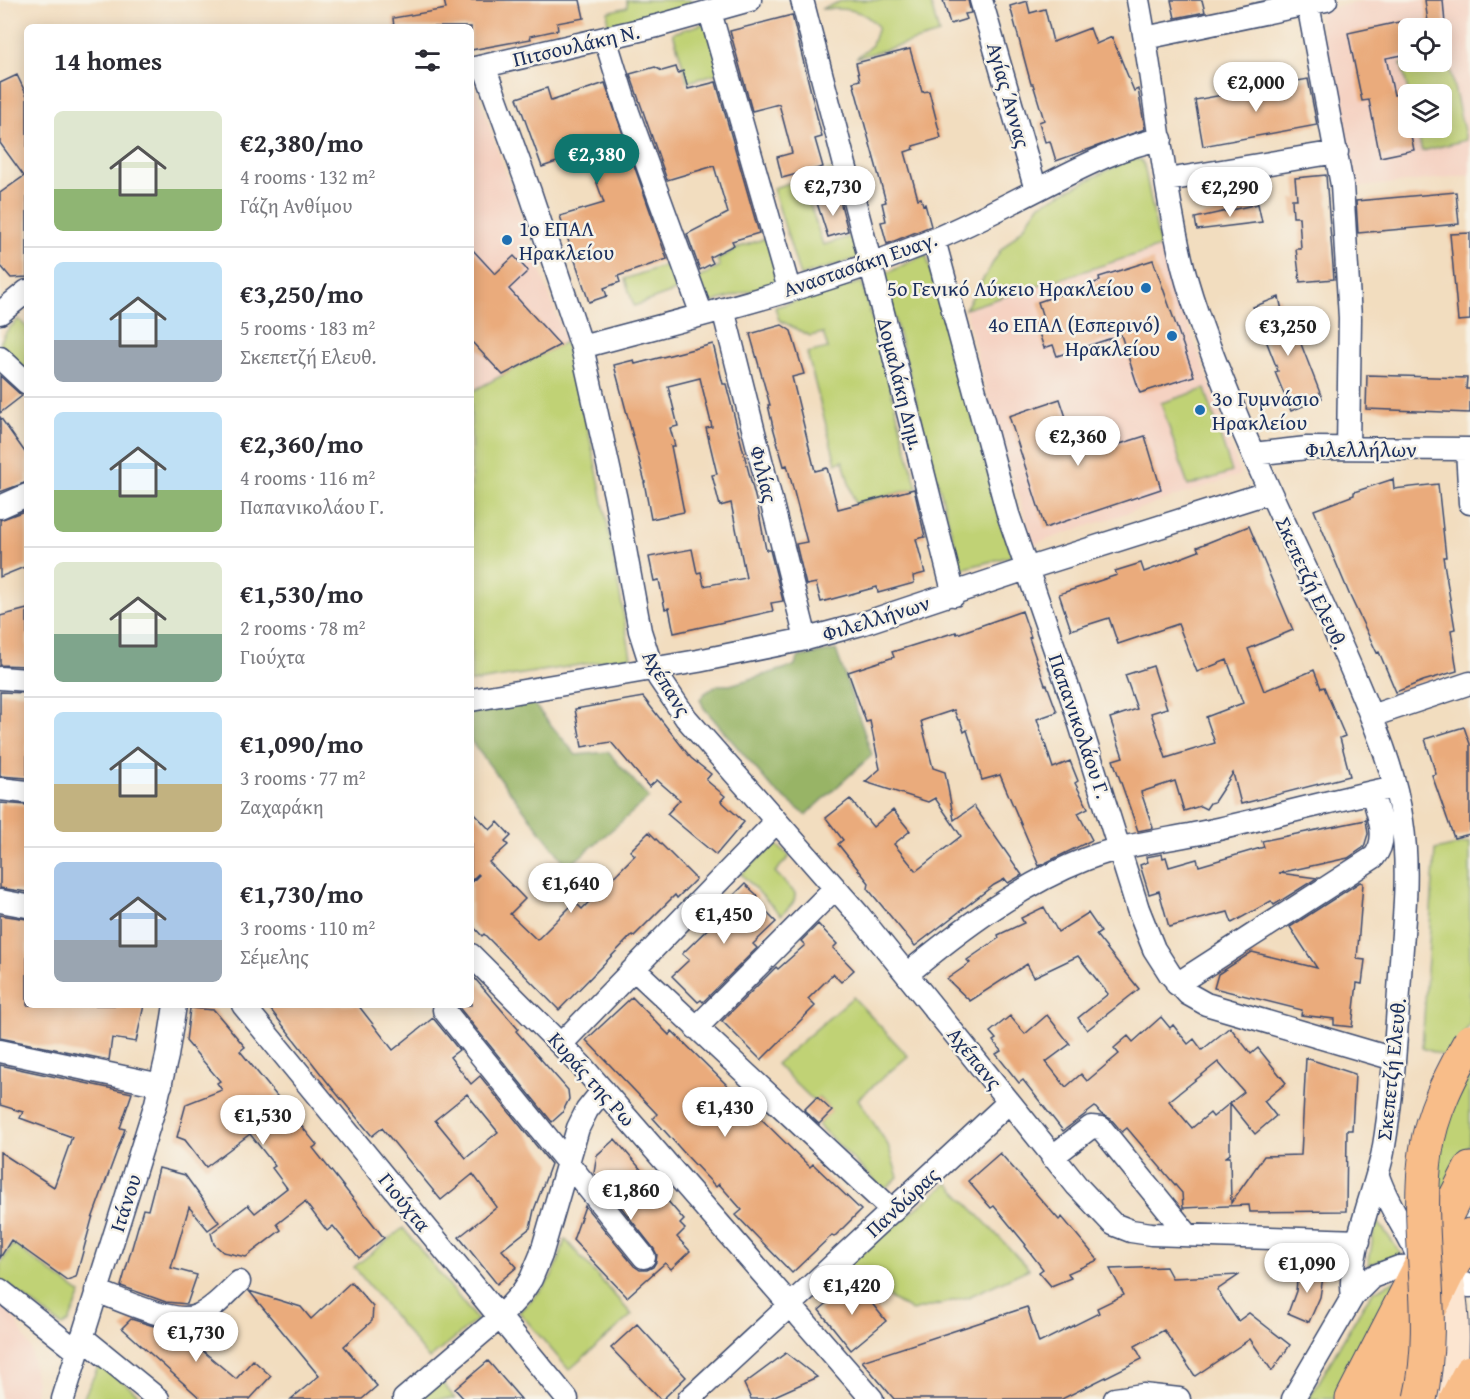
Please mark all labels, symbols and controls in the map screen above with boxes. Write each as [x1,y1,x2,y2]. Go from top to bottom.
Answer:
street label: Πιτσουλάκη Ν. [509,15,643,75]
map controls [1398,18,1452,138]
button: locate [1398,18,1452,72]
street label: Αγίας Άννας [979,39,1039,152]
text: 14 homes [54,41,162,80]
icon: filters [411,44,444,77]
pin: €2,000 [1207,62,1305,113]
text: €2,000 [1227,67,1285,96]
button: layers [1398,84,1452,138]
text: €2,380/mo [240,123,363,162]
pin: €2,380 [548,134,646,185]
icon: home [102,135,174,207]
text: €2,380 [568,139,626,168]
text: 4 rooms · 132 m² [240,162,375,191]
pin: €2,730 [784,166,882,217]
pin: €2,290 [1181,167,1279,218]
text: €2,730 [804,171,862,200]
text: €2,290 [1201,172,1259,201]
text: Γάζη Ανθίμου [240,191,352,220]
place label: 1ο ΕΠΑΛ Ηρακλείου [519,213,614,268]
street label: Αναστασάκη Ευαγ. [779,223,941,305]
marker: 1ο ΕΠΑΛ Ηρακλείου [500,233,514,247]
place label: 5ο Γενικό Λύκειο Ηρακλείου [887,273,1134,304]
text: €3,250/mo [240,274,363,313]
marker: 5ο Γενικό Λύκειο Ηρακλείου [1139,281,1153,295]
icon: home [102,286,174,358]
pin: €3,250 [1239,306,1337,357]
place label: 4o ΕΠΑΛ (Εσπερινό) Ηρακλείου [988,309,1160,364]
text: €3,250 [1259,311,1317,340]
text: 5 rooms · 183 m² [240,313,375,342]
street label: Δομαλάκη Δημ. [870,315,932,453]
marker: 4o ΕΠΑΛ (Εσπερινό) Ηρακλείου [1165,329,1179,343]
text: Σκεπετζή Ελευθ. [240,342,376,371]
place label: 3ο Γυμνάσιο Ηρακλείου [1212,383,1319,438]
marker: 3ο Γυμνάσιο Ηρακλείου [1193,403,1207,417]
pin: €2,360 [1029,416,1127,467]
text: €2,360 [1049,421,1107,450]
text: €2,360/mo [240,424,363,463]
street label: Φιλελλήλων [1305,434,1417,465]
icon: home [102,436,174,508]
street label: Φιλίας [742,442,786,506]
text: 4 rooms · 116 m² [240,463,375,492]
text: Παπανικολάου Γ. [240,492,384,521]
street label: Σκεπετζή Ελευθ. [1268,512,1356,654]
text: €1,530/mo [240,574,363,613]
icon: home [102,586,174,658]
street label: Φιλελλήνων [818,587,934,649]
text: 2 rooms · 78 m² [240,613,366,642]
text: Γιούχτα [240,642,305,671]
street label: Αχέπανς [635,644,699,722]
street label: Παπανικολάου Γ. [1041,650,1119,802]
text: €1,090/mo [240,724,363,763]
icon: home [102,736,174,808]
text: 3 rooms · 77 m² [240,763,366,792]
text: Ζαχαράκη [240,792,324,821]
pin: €1,640 [522,863,620,914]
text: €1,640 [542,868,600,897]
text: €1,730/mo [240,874,363,913]
icon: home [102,886,174,958]
pin: €1,450 [675,894,773,945]
text: €1,450 [695,899,753,928]
text: 3 rooms · 110 m² [240,913,375,942]
text: Σέμελης [240,942,309,971]
street label: Σκεπετζή Ελευθ. [1368,996,1414,1142]
street label: Αχέπανς [940,1020,1010,1096]
street label: Κυράς της Ρω [541,1025,643,1133]
pin: €1,430 [676,1087,774,1138]
text: €1,430 [696,1092,754,1121]
pin: €1,530 [214,1095,312,1146]
text: €1,530 [234,1100,292,1129]
street label: Πανδώρας [858,1160,946,1244]
street label: Γιούχτα [371,1166,439,1238]
street label: Ιτάνου [101,1170,149,1236]
pin: €1,860 [582,1170,680,1221]
text: €1,860 [602,1175,660,1204]
pin: €1,090 [1258,1243,1356,1294]
text: €1,090 [1278,1248,1336,1277]
pin: €1,420 [803,1265,901,1316]
text: €1,420 [823,1270,881,1299]
pin: €1,730 [147,1312,245,1363]
text: €1,730 [167,1317,225,1346]

